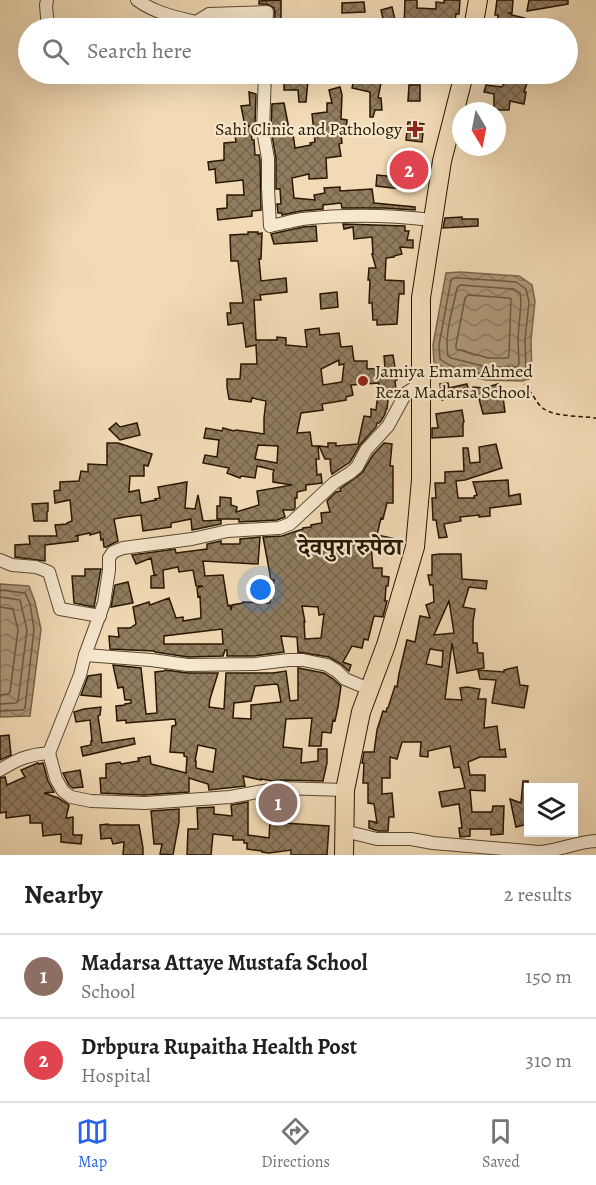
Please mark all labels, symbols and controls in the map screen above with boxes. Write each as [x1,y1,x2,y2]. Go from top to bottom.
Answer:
search box [18,18,578,84]
icon: search [39,35,72,68]
text: Search here [87,36,192,66]
north arrow [452,102,506,156]
place label: Sahi Clinic and Pathology [215,117,403,141]
marker: Sahi Clinic and Pathology [406,120,424,138]
pin: 2 [390,148,428,192]
place label: Jamiya Emam Ahmed Reza Madarsa School [375,359,533,404]
marker: Jamiya Emam Ahmed Reza Madarsa School [356,374,370,388]
district label: देवपुरा रुपेठा [296,531,404,563]
your location [246,575,275,604]
pin: 1 [258,780,298,826]
map controls [524,783,578,837]
button: layers [524,783,578,837]
text: Nearby [24,877,103,912]
text: 2 results [504,881,572,908]
text: Madarsa Attaye Mustafa School [81,948,368,978]
text: 1 [40,963,47,990]
text: 150 m [525,963,572,990]
text: School [81,978,135,1005]
text: Drbpura Rupaitha Health Post [81,1032,357,1062]
text: 2 [39,1047,48,1074]
text: 310 m [526,1047,572,1074]
text: Hospital [81,1062,151,1089]
tab: Map [76,1115,109,1173]
tab: Directions [261,1115,330,1173]
tab: Saved [482,1115,520,1173]

